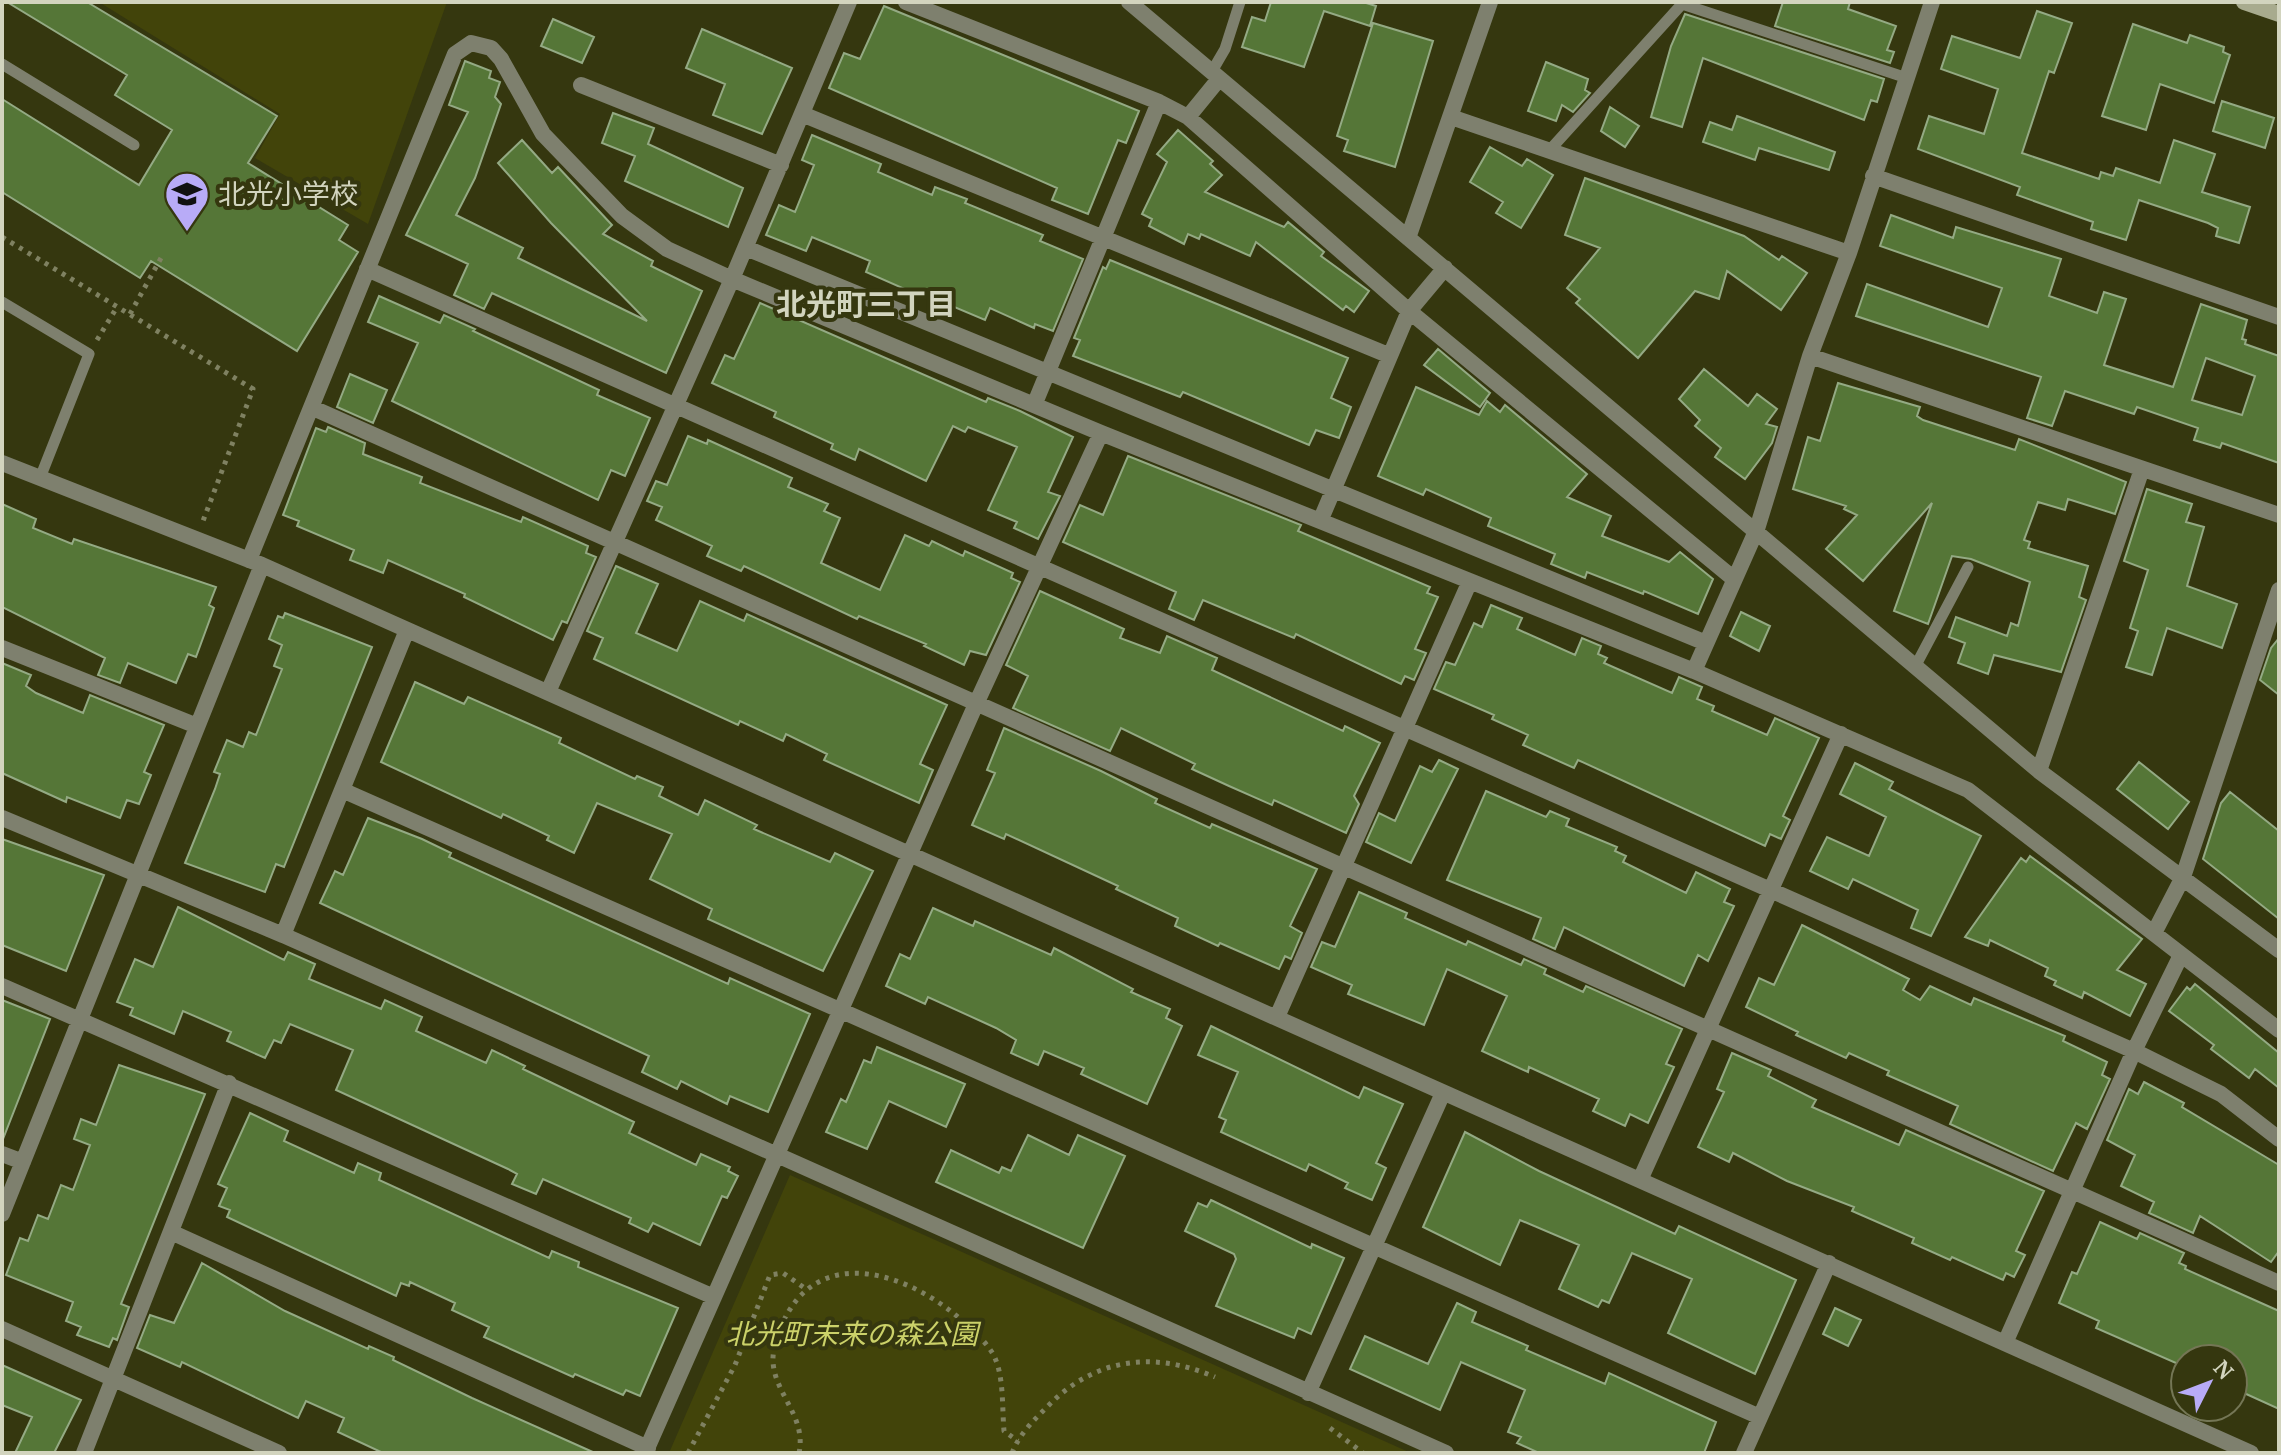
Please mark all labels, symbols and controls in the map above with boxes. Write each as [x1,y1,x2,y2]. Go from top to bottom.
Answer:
school or university icon: 北光小学校 [163,170,211,233]
place label: 北光小学校 [218,175,358,212]
district label: 北光町三丁目 [776,284,956,324]
park label: 北光町未来の森公園 [726,1315,982,1352]
north arrow [2169,1343,2249,1423]
text: N [2208,1353,2241,1385]

